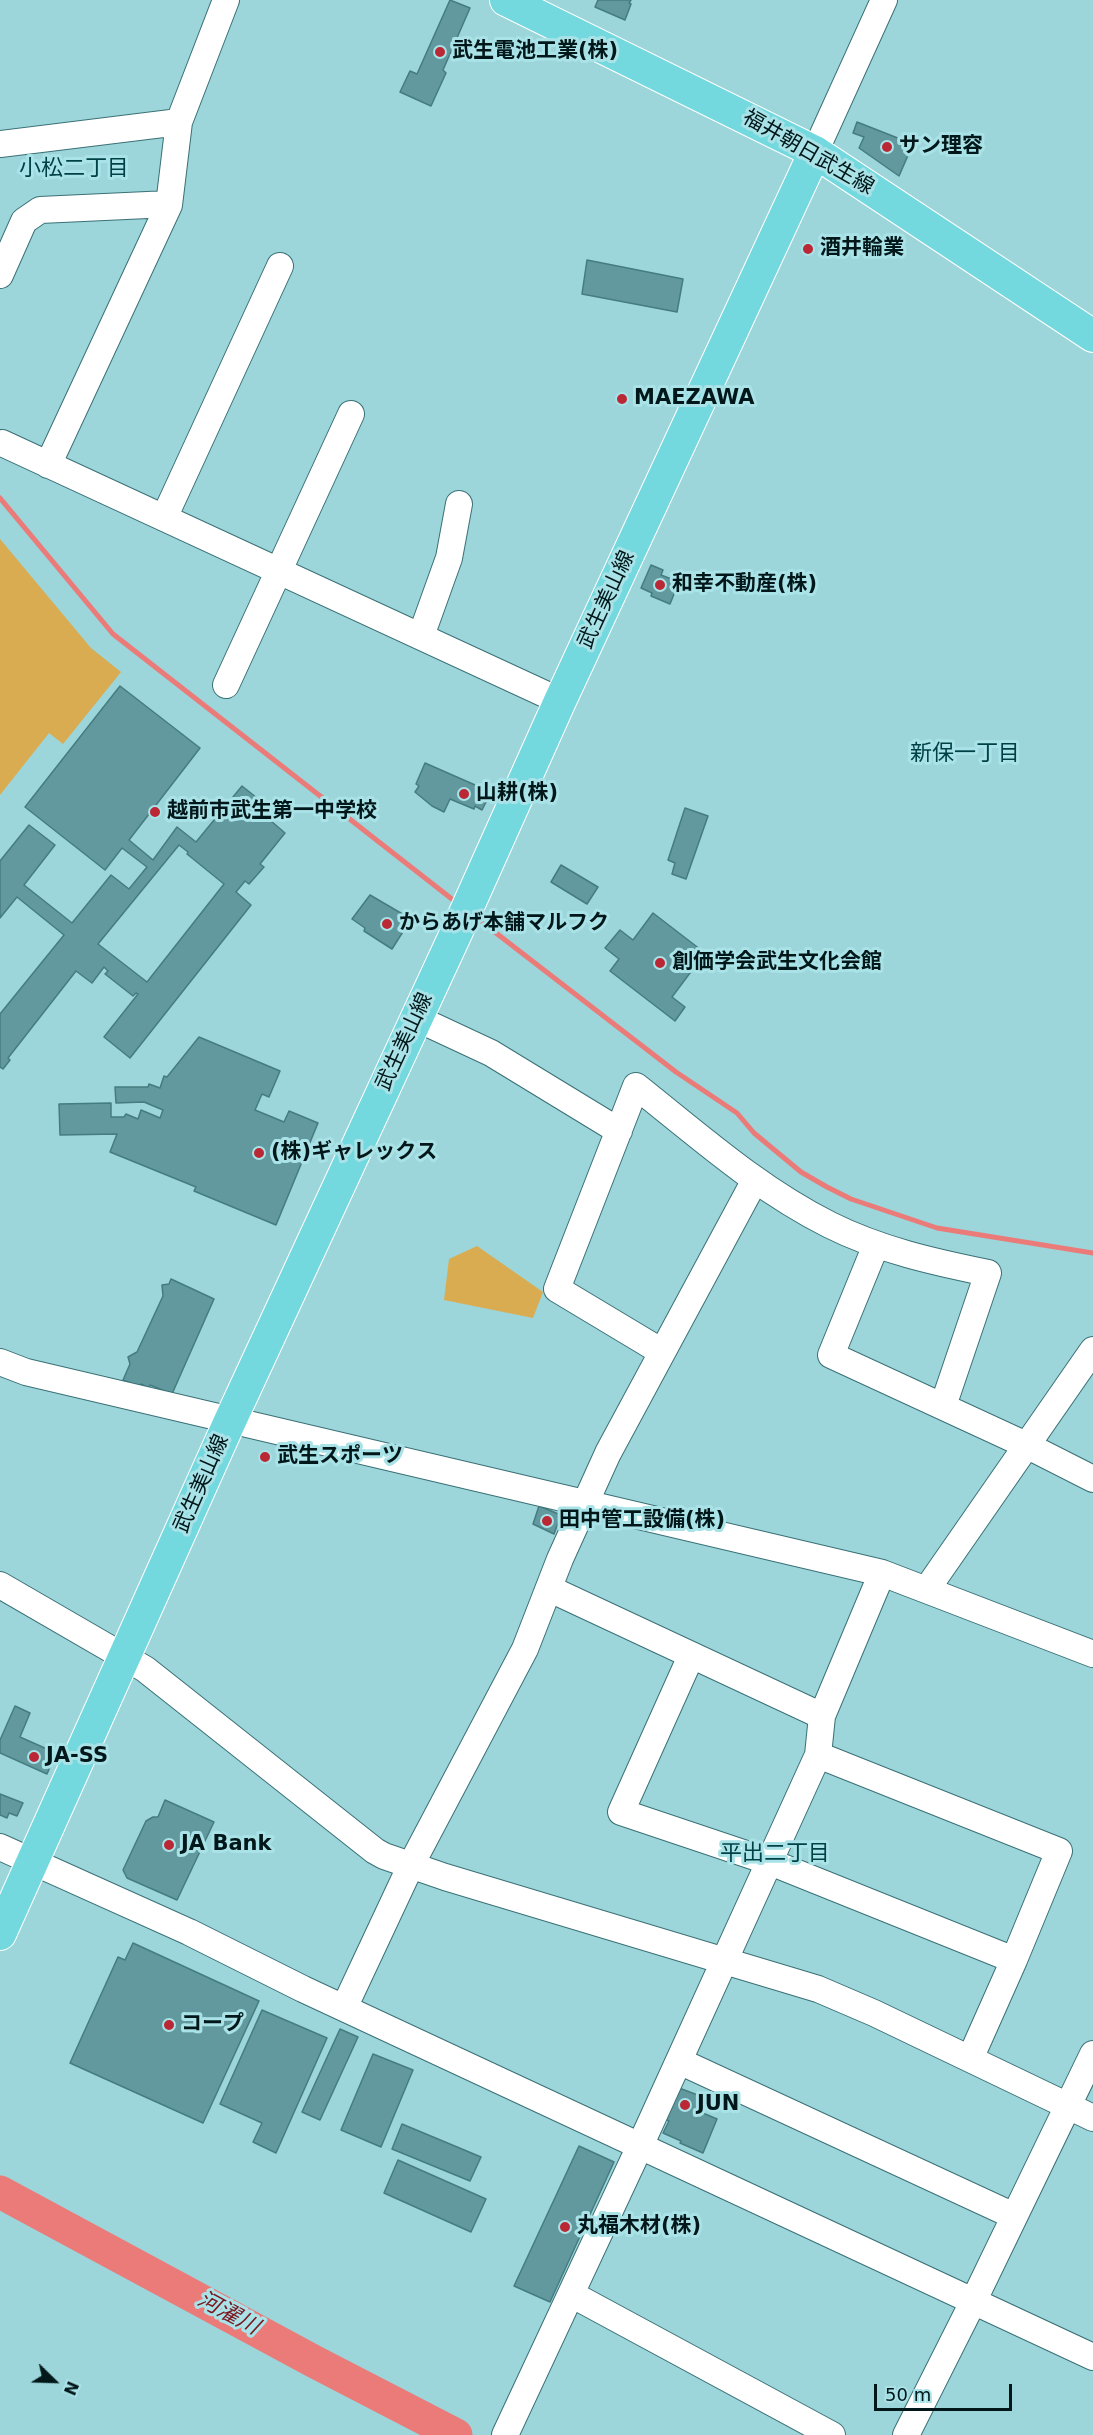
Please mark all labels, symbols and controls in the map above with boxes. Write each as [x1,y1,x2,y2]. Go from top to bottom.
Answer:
place label: 武生電池工業(株) [452,39,618,65]
marker: 武生電池工業(株) [433,45,447,59]
street label: 福井朝日武生線 [738,105,878,201]
place label: サン理容 [899,134,983,160]
marker: サン理容 [880,140,894,154]
district label: 小松二丁目 [19,156,129,182]
place label: 酒井輪業 [820,236,904,262]
marker: 酒井輪業 [801,242,815,256]
place label: MAEZAWA [634,386,755,412]
marker: MAEZAWA [615,392,629,406]
street label: 武生美山線 [573,547,641,653]
place label: 和幸不動産(株) [672,572,817,598]
marker: 和幸不動産(株) [653,578,667,592]
district label: 新保一丁目 [910,741,1020,767]
place label: 山耕(株) [476,781,558,807]
marker: 山耕(株) [457,787,471,801]
place label: 越前市武生第一中学校 [167,799,377,825]
marker: 越前市武生第一中学校 [148,805,162,819]
place label: からあげ本舗マルフク [399,911,609,937]
marker: からあげ本舗マルフク [380,917,394,931]
place label: 創価学会武生文化会館 [672,950,882,976]
marker: 創価学会武生文化会館 [653,956,667,970]
street label: 武生美山線 [371,989,439,1095]
place label: (株)ギャレックス [271,1140,437,1166]
marker: (株)ギャレックス [252,1146,266,1160]
street label: 武生美山線 [169,1431,235,1537]
place label: 武生スポーツ [277,1444,403,1470]
marker: 武生スポーツ [258,1450,272,1464]
place label: 田中管工設備(株) [559,1508,725,1534]
marker: 田中管工設備(株) [540,1514,554,1528]
place label: JA-SS [46,1744,108,1770]
marker: JA-SS [27,1750,41,1764]
place label: JA Bank [181,1832,271,1858]
marker: JA Bank [162,1838,176,1852]
district label: 平出二丁目 [720,1841,830,1867]
place label: コープ [181,2012,244,2038]
marker: コープ [162,2018,176,2032]
place label: JUN [697,2092,739,2118]
marker: JUN [678,2098,692,2112]
place label: 丸福木材(株) [577,2214,701,2240]
marker: 丸福木材(株) [558,2220,572,2234]
water label: 河濯川 [193,2287,263,2341]
north arrow [24,2351,84,2411]
scale bar [877,2372,1015,2410]
text: N [60,2378,82,2398]
text: 50 m [885,2384,931,2405]

